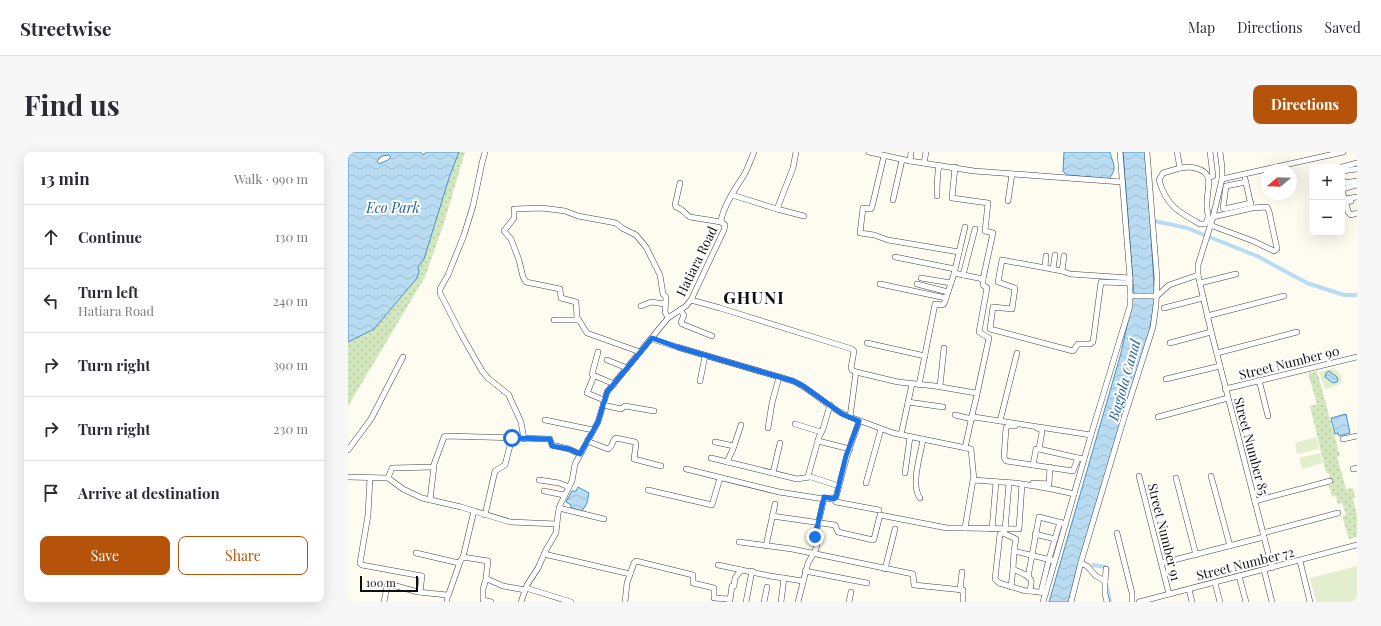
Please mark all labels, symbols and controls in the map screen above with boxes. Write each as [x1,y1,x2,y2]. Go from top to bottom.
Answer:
text: Streetwise [20,15,112,41]
text: Map [1188,18,1215,37]
text: Directions [1237,18,1303,37]
text: Saved [1325,18,1361,37]
button: Directions [1253,85,1357,124]
text: Find us [24,86,120,123]
north arrow [1261,164,1297,200]
map controls [1309,164,1345,236]
button: + [1309,164,1345,200]
text: 13 min [40,167,90,189]
text: Walk · 990 m [234,170,308,187]
water label: Eco Park [365,198,420,217]
button: − [1309,200,1345,236]
street label: Hatiara Road [672,223,721,299]
icon: ahead [40,226,62,248]
text: Continue [78,227,142,247]
text: 130 m [275,228,308,245]
text: Turn left [78,282,139,302]
district label: GHUNI [723,286,785,308]
icon: left [40,290,62,312]
text: 240 m [273,292,308,309]
text: Hatiara Road [78,302,154,319]
water label: Bagjola Canal [1103,336,1145,424]
street label: Street Number 90 [1237,341,1341,383]
icon: right [40,354,62,376]
text: Turn right [78,355,151,375]
text: 390 m [273,356,308,373]
street label: Street Number 85 [1231,395,1273,497]
icon: right [40,418,62,440]
text: Turn right [78,419,151,439]
text: 230 m [273,420,308,437]
route start [503,429,521,447]
street label: Street Number 91 [1145,481,1185,583]
icon: arrive [40,482,62,504]
text: Arrive at destination [78,483,220,503]
route end [806,528,824,546]
button: Save [40,536,170,575]
button: Share [178,536,308,575]
street label: Street Number 72 [1194,543,1296,583]
scale bar [360,574,418,593]
text: 100 m [366,575,396,590]

